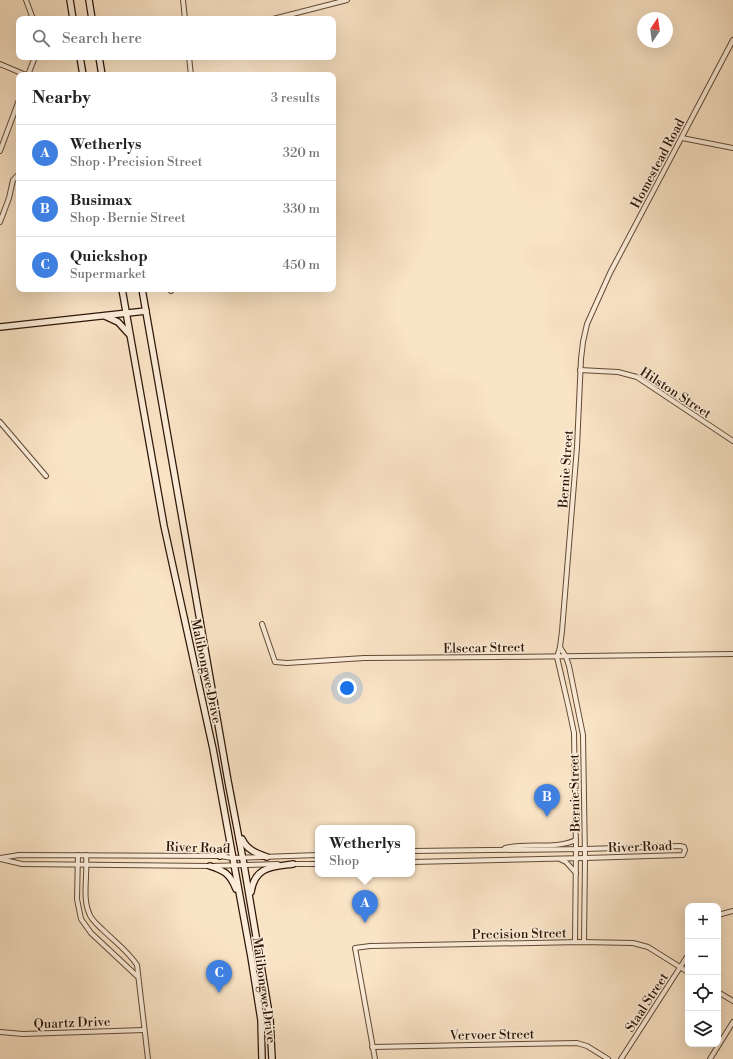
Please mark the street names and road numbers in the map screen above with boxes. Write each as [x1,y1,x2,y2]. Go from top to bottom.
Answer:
street label: Homestead Road [628,115,689,211]
street label: Hilston Street [637,364,714,422]
street label: Bernie Street [555,429,577,510]
street label: Malibongwe Drive [187,617,225,725]
street label: Elsecar Street [443,639,525,657]
street label: Bernie Street [566,753,584,833]
street label: River Road [608,838,673,856]
street label: River Road [165,839,231,857]
street label: Precision Street [471,925,567,943]
street label: Malibongwe Drive [249,936,279,1044]
street label: Staal Street [622,970,672,1035]
street label: Quartz Drive [33,1014,111,1032]
street label: Vervoer Street [449,1026,535,1044]

